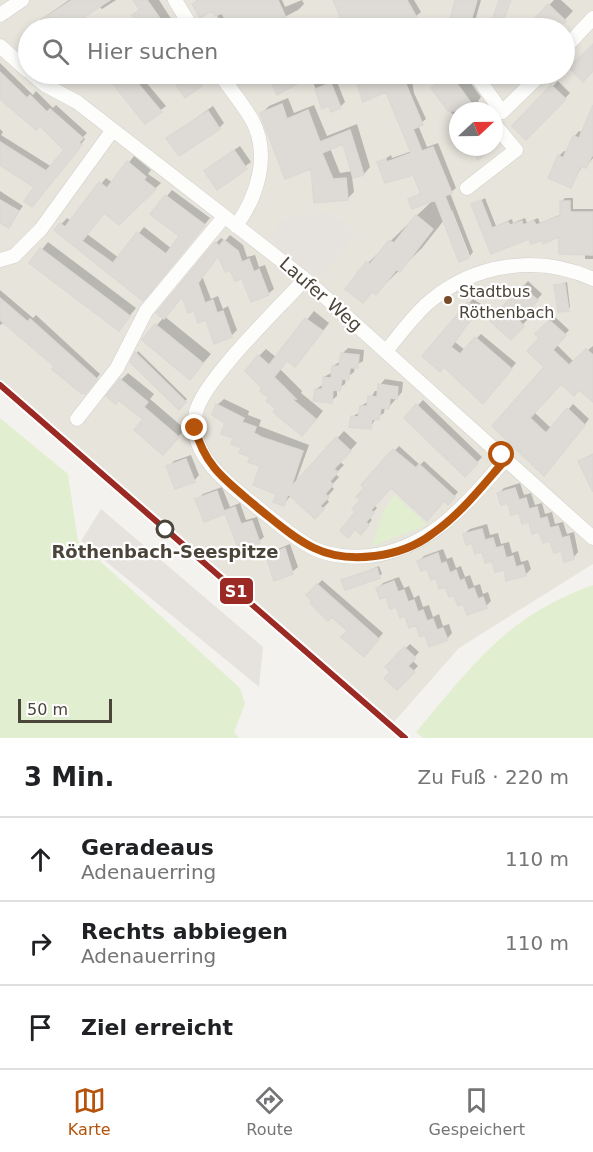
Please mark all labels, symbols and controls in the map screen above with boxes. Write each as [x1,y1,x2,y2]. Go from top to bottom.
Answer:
search box [18,18,575,84]
icon: search [39,35,72,68]
text: Hier suchen [87,39,218,64]
north arrow [449,102,503,156]
street label: Laufer Weg [276,253,366,335]
place label: Stadtbus Röthenbach [459,282,554,322]
marker: Stadtbus Röthenbach [442,294,454,306]
route end [181,414,207,440]
route start [488,441,514,467]
marker: Röthenbach-Seespitze [156,520,174,538]
place label: Röthenbach-Seespitze [51,541,279,562]
line badge: S1 [219,577,254,605]
text: S1 [225,582,247,601]
scale bar [18,696,112,724]
text: 50 m [27,700,68,719]
text: 3 Min. [24,762,114,792]
text: Zu Fuß · 220 m [417,765,569,789]
text: Geradeaus [81,835,214,860]
icon: ahead [24,843,57,876]
text: 110 m [505,847,569,871]
text: Adenauerring [81,860,216,884]
text: Rechts abbiegen [81,919,288,944]
icon: right [24,927,57,960]
text: 110 m [505,931,569,955]
text: Adenauerring [81,944,216,968]
icon: arrive [24,1011,57,1044]
text: Ziel erreicht [81,1015,233,1040]
tab: Karte [68,1084,111,1139]
tab: Route [246,1084,293,1139]
tab: Gespeichert [428,1084,525,1139]

